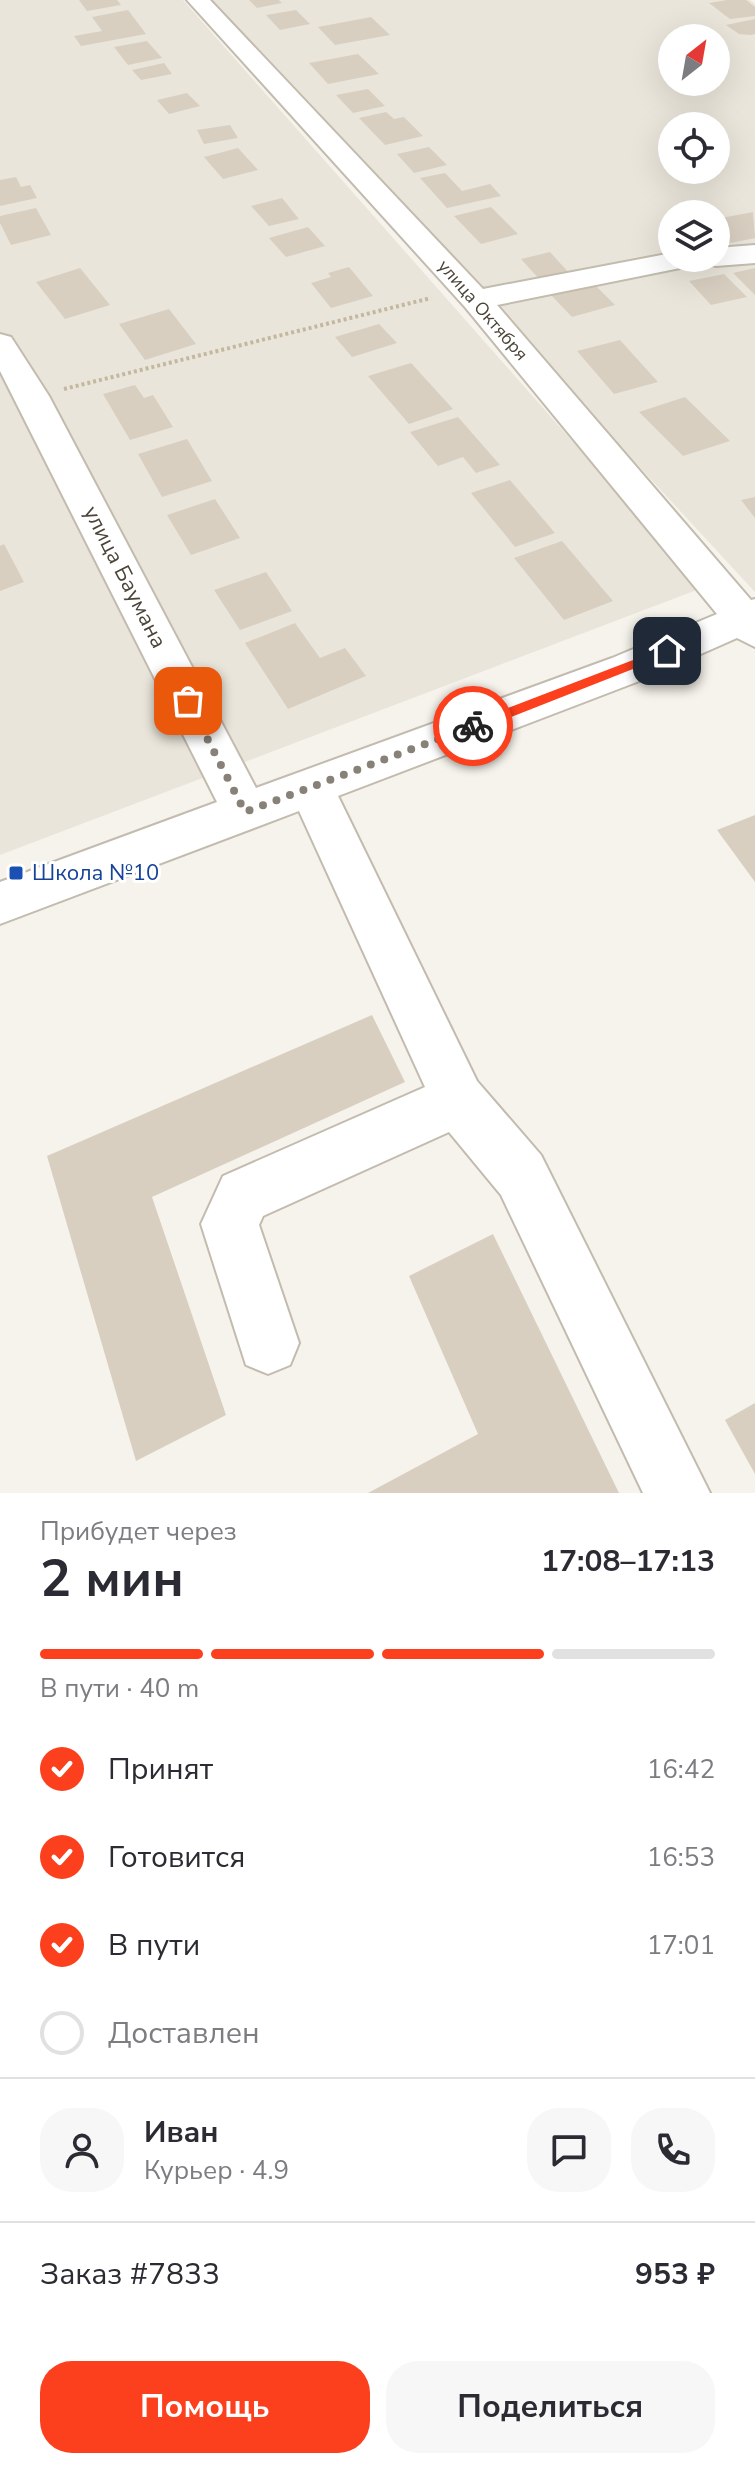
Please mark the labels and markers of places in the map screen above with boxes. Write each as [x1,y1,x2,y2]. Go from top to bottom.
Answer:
pin [633,617,701,685]
pin [154,667,222,735]
place label: Школа №10 [32,858,159,888]
marker: Школа №10 [7,864,25,882]

